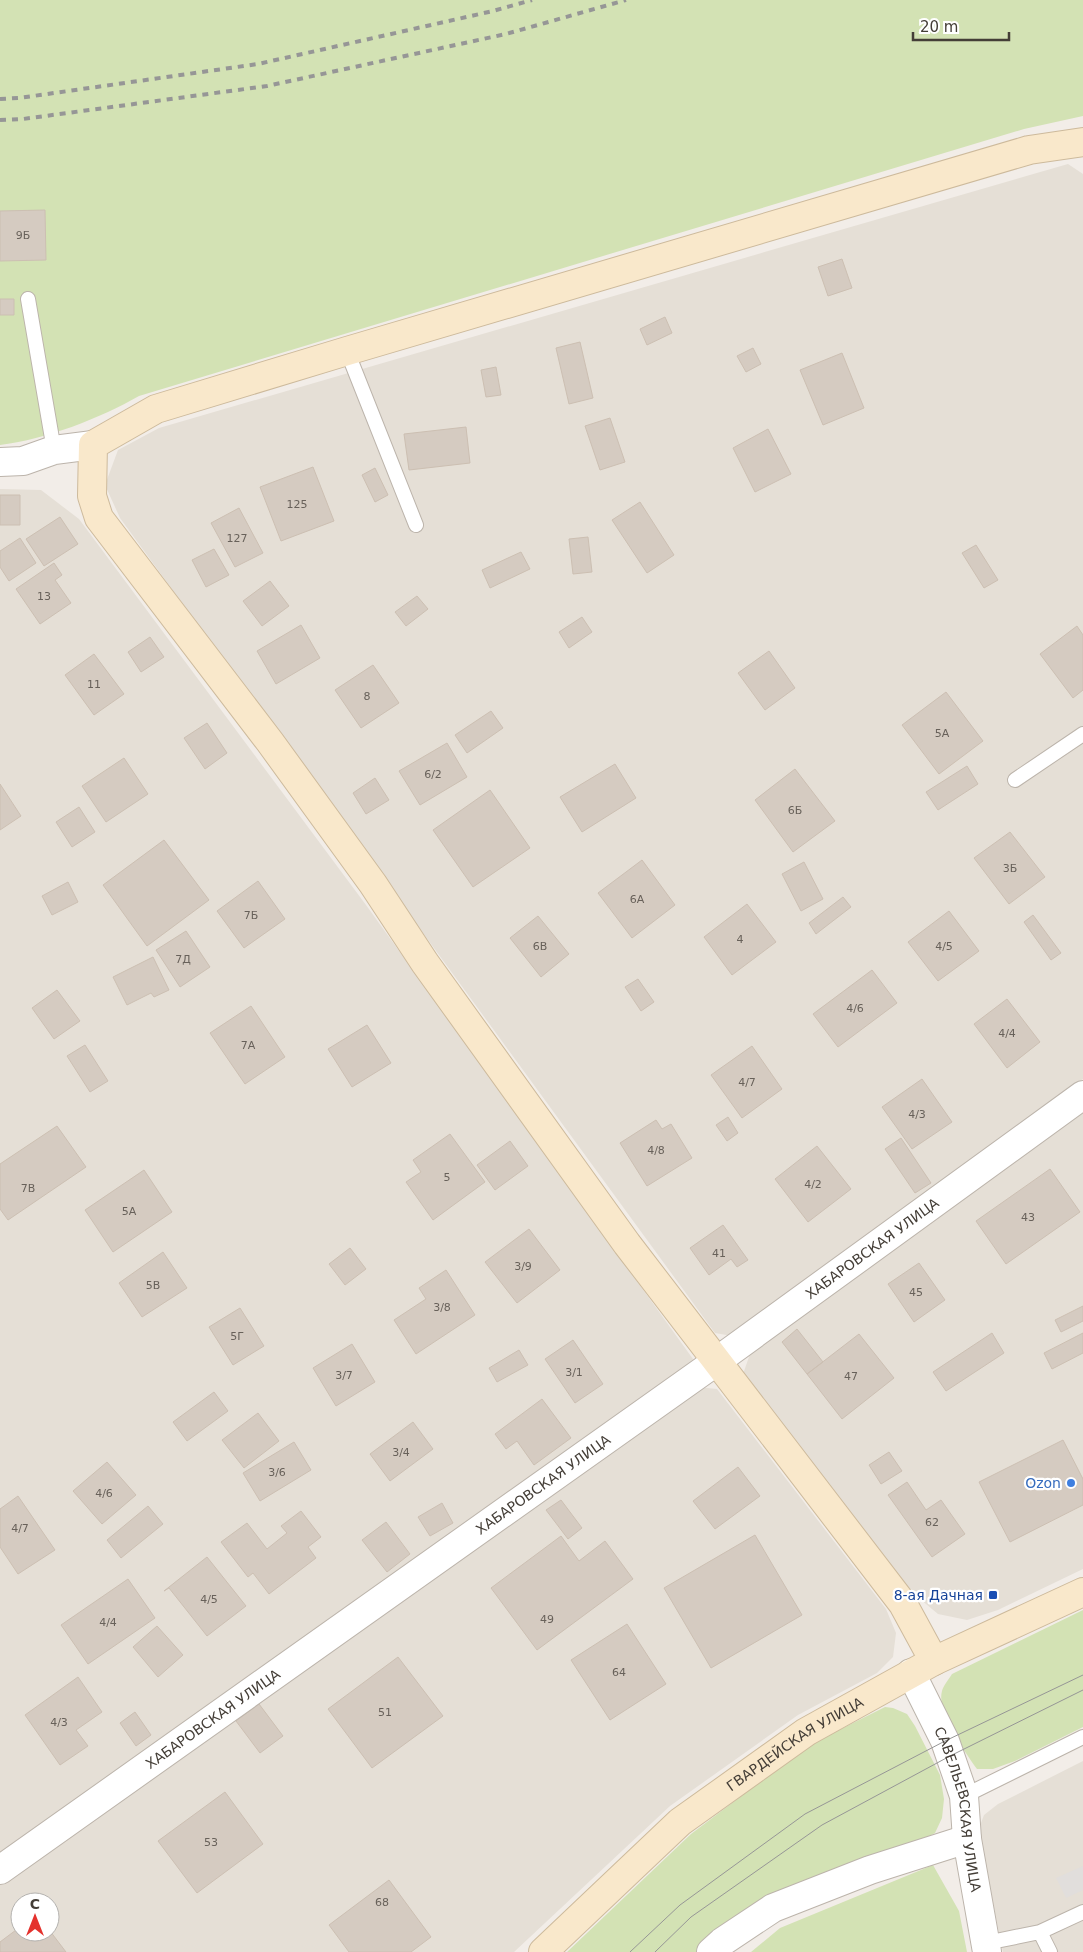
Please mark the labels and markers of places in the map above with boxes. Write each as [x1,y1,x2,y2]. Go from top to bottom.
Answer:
place label: Ozon [1025,1475,1061,1491]
marker: Ozon [1065,1477,1077,1489]
place label: 8-ая Дачная [894,1587,983,1603]
marker: 8-ая Дачная [987,1589,999,1601]

